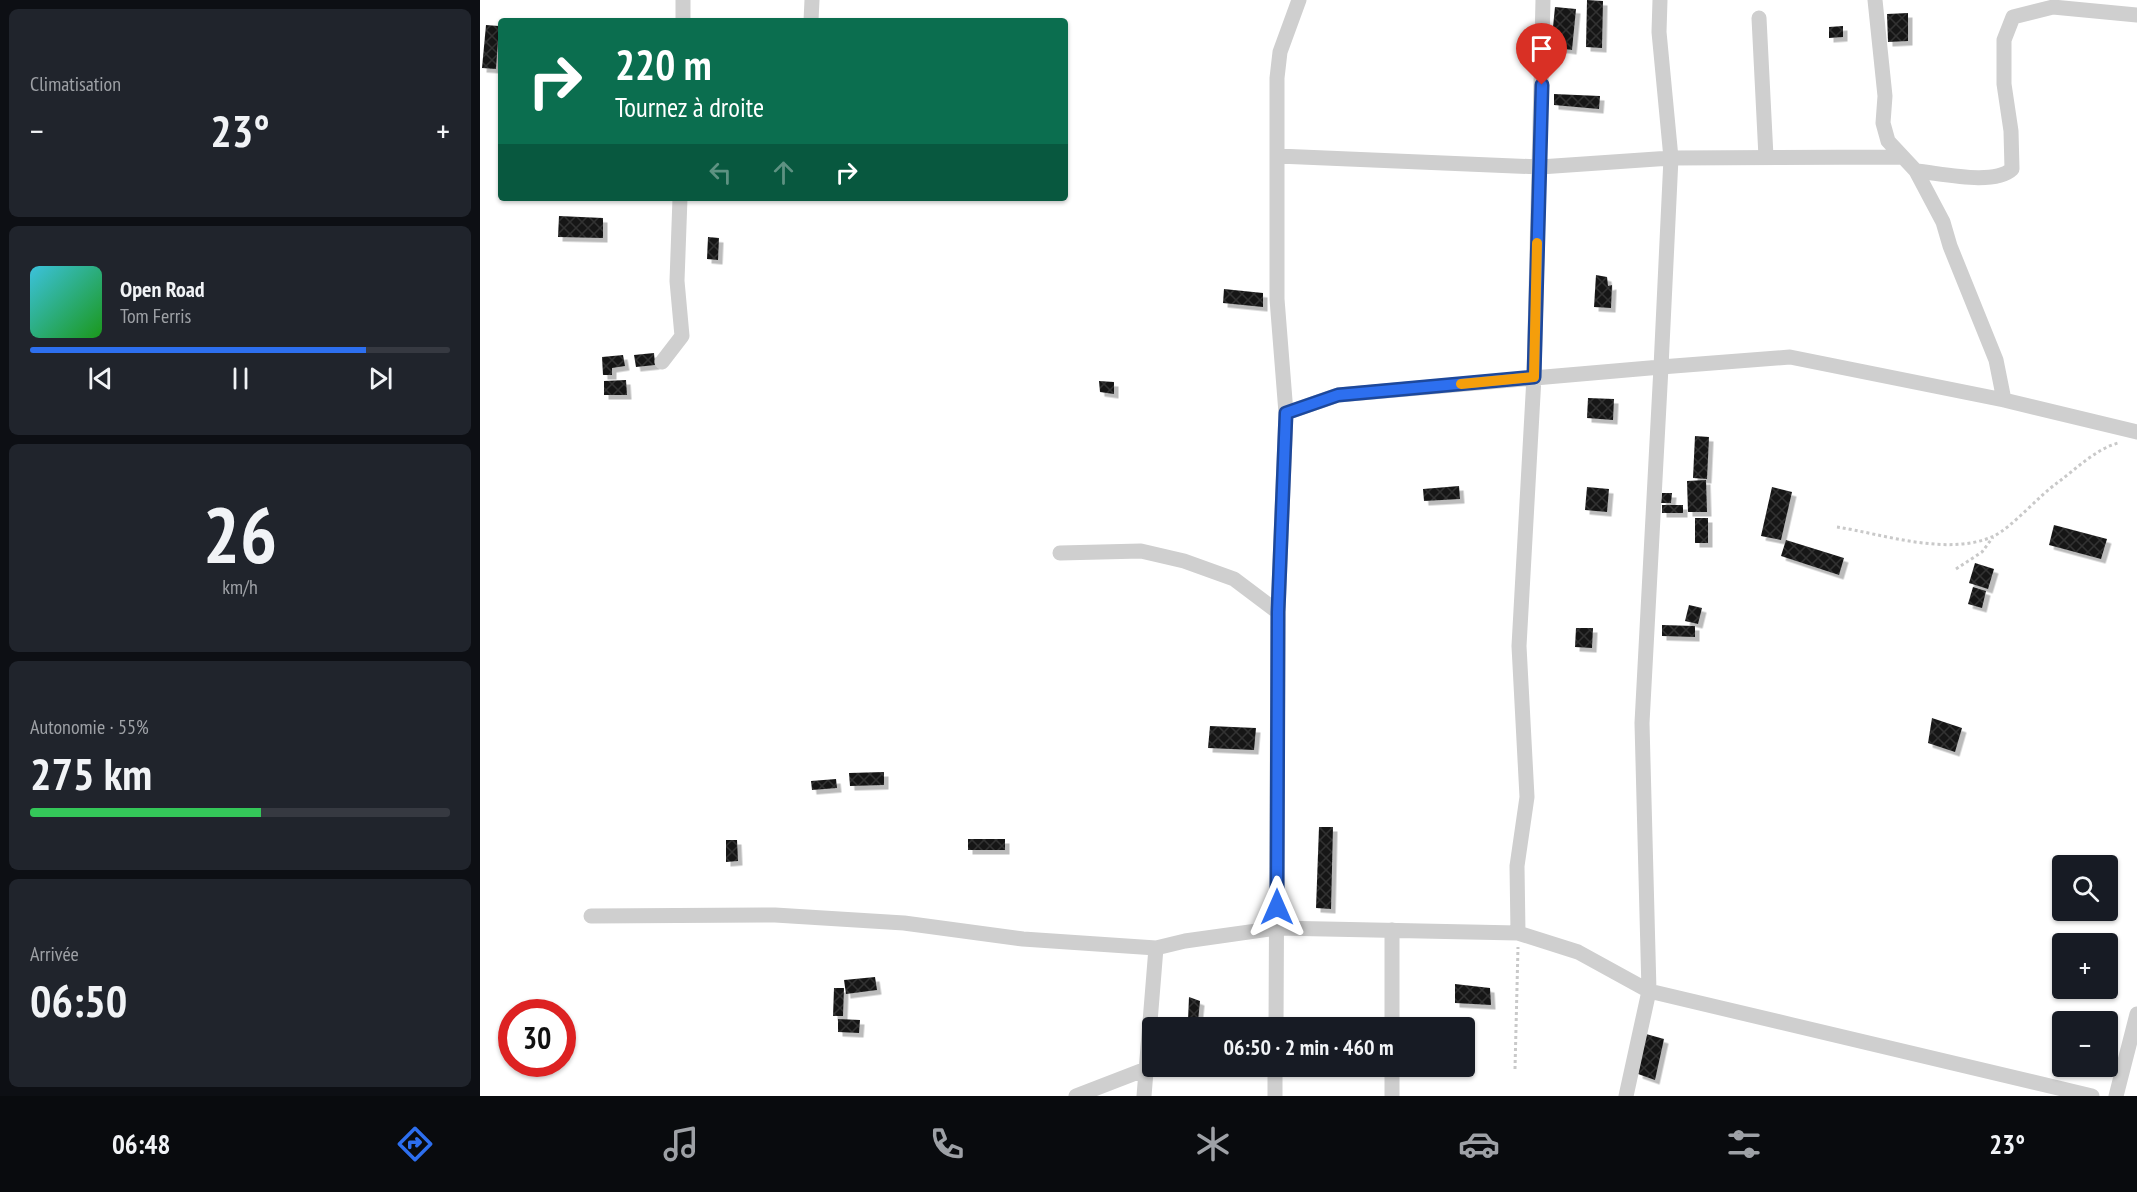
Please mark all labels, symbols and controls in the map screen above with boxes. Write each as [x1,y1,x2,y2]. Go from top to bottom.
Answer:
pin [1516,23,1567,85]
icon: arrive [1525,32,1558,65]
text: 220 m [615,37,712,92]
icon: right [516,42,594,120]
text: Climatisation [30,71,121,97]
text: Tournez à droite [615,90,764,124]
text: 23° [210,101,270,159]
text: − [30,109,44,152]
text: + [436,109,450,152]
icon: left [704,156,737,189]
icon: ahead [767,156,800,189]
icon: right [830,156,863,189]
text: Open Road [120,275,205,303]
text: Tom Ferris [120,303,191,329]
icon: previous [84,362,117,395]
icon: pause [224,362,257,395]
icon: next [364,362,397,395]
text: 26 [203,484,277,585]
text: km/h [222,574,258,600]
text: Autonomie · 55% [30,714,149,740]
text: 275 km [30,744,152,802]
map controls [2052,855,2118,1077]
button: search [2052,855,2118,921]
position arrow [1245,875,1309,939]
button: + [2052,933,2118,999]
text: Arrivée [30,941,79,967]
text: 06:50 [30,971,127,1029]
speed limit sign: 30 [498,999,576,1077]
button: − [2052,1011,2118,1077]
text: 06:50 · 2 min · 460 m [1223,1033,1394,1061]
icon: directions [394,1123,436,1165]
icon: music [660,1123,702,1165]
icon: phone [926,1123,968,1165]
icon: climate [1192,1123,1234,1165]
icon: car [1458,1123,1500,1165]
icon: filters [1723,1123,1765,1165]
text: 06:48 [112,1127,170,1161]
text: 23° [1989,1127,2025,1161]

